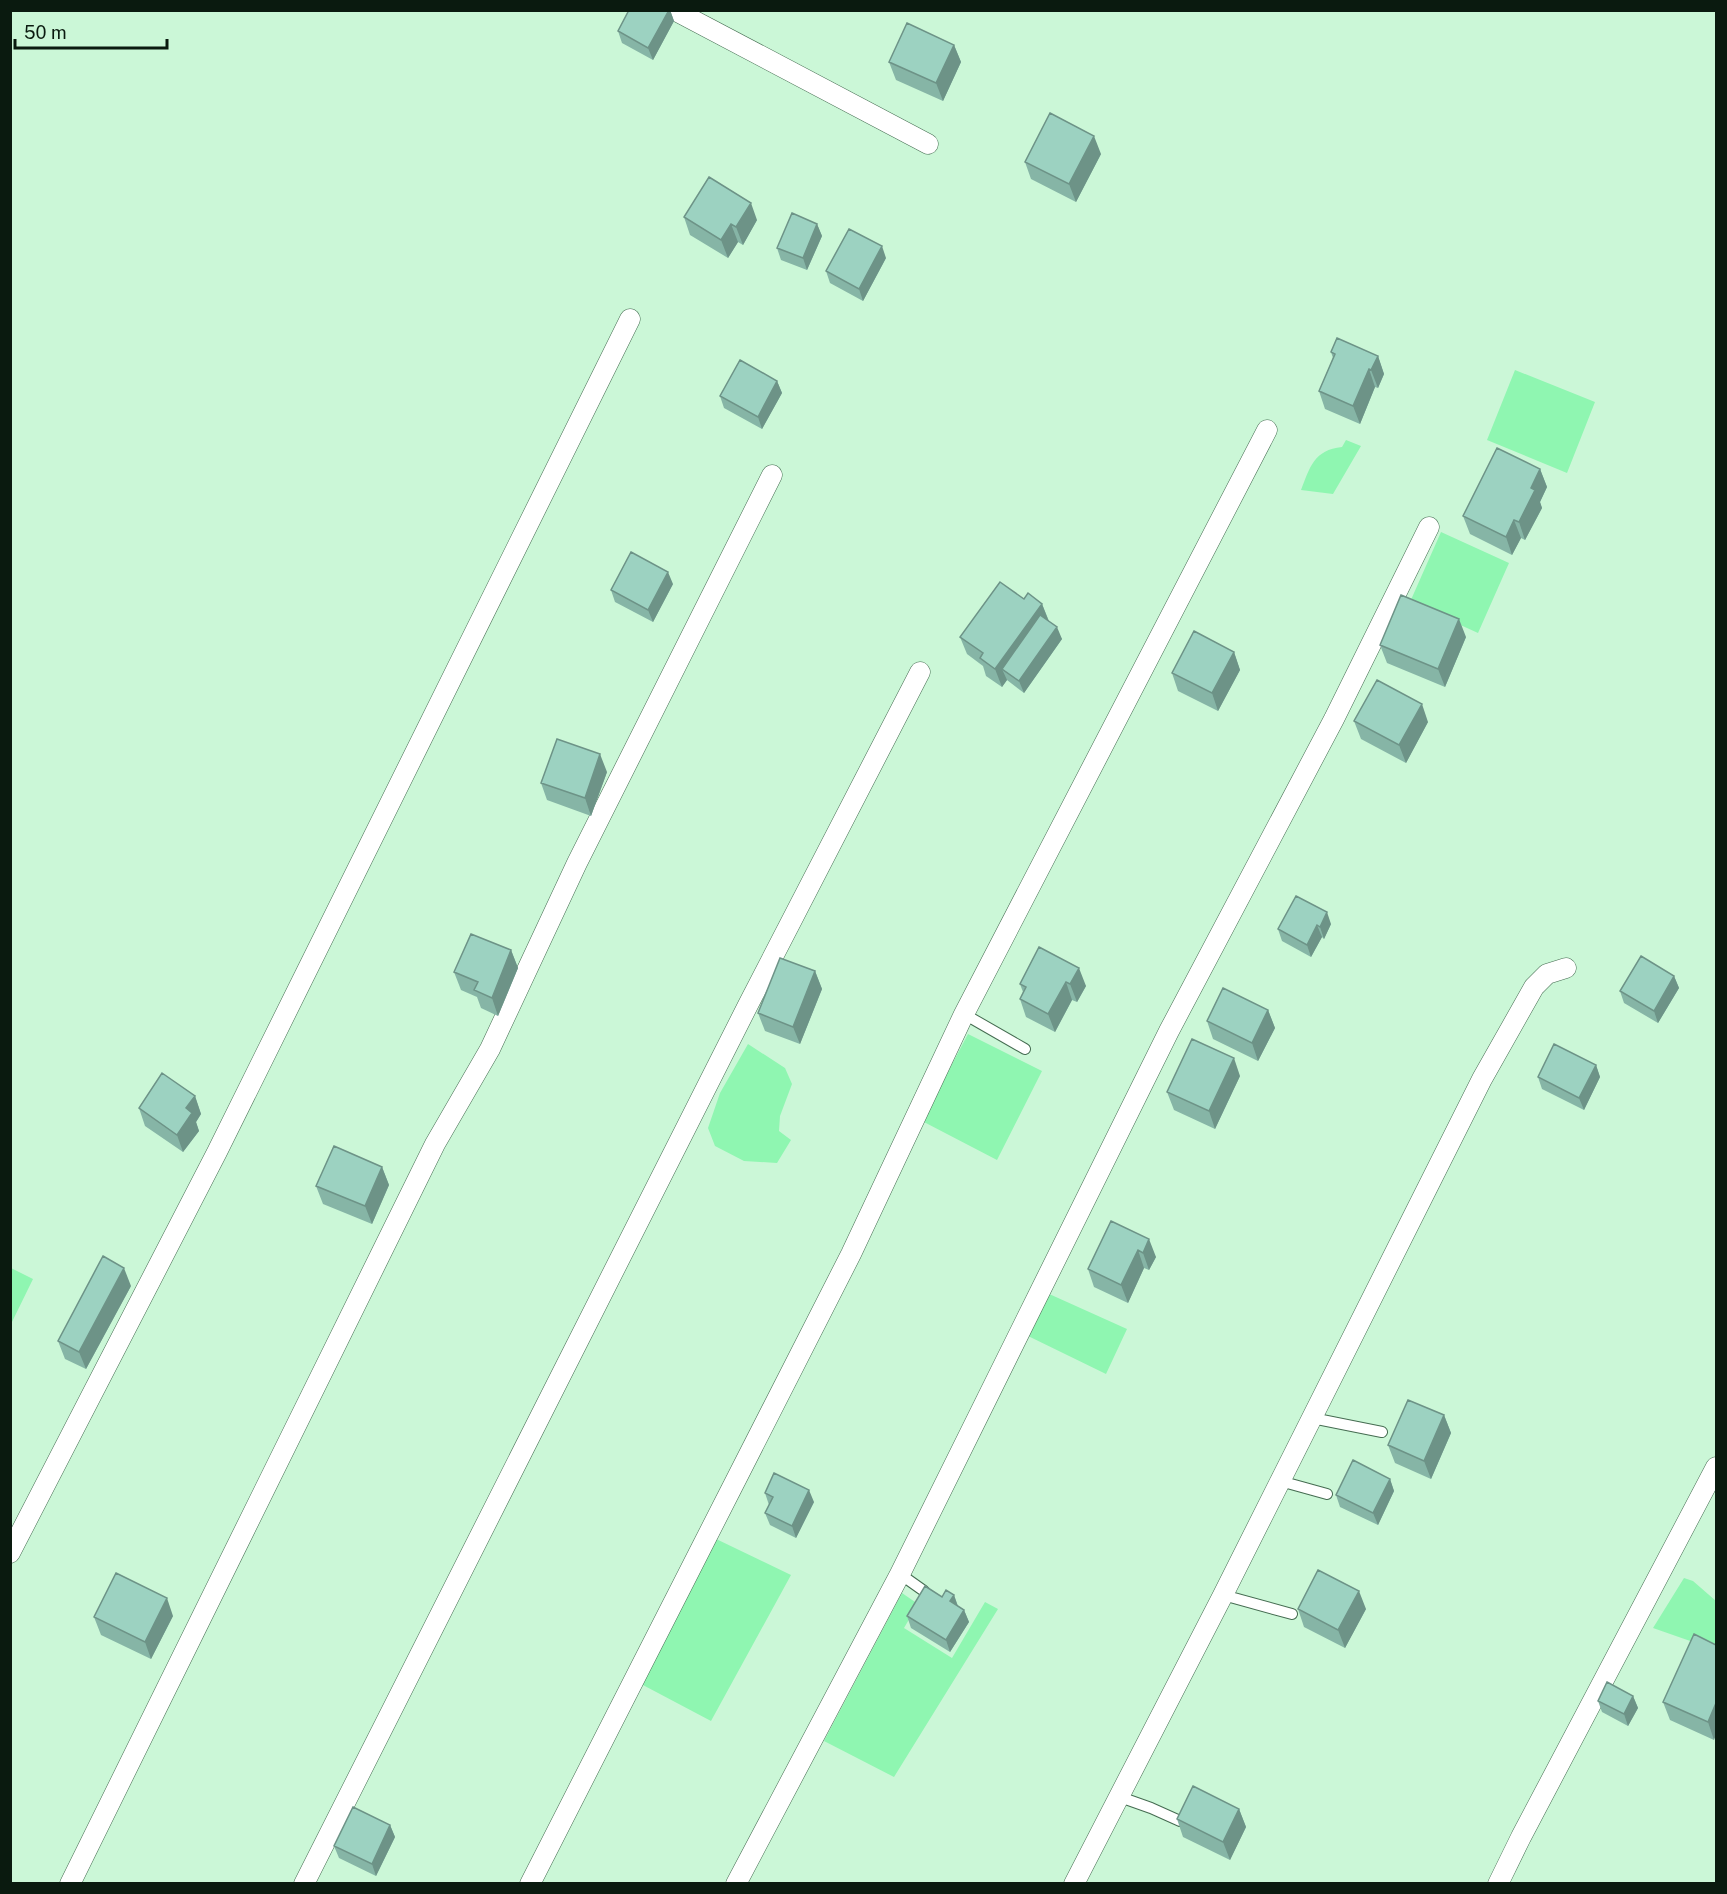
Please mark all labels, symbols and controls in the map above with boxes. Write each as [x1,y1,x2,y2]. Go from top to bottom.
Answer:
scale bar [15,12,166,50]
text: 50 m [24,22,67,43]

